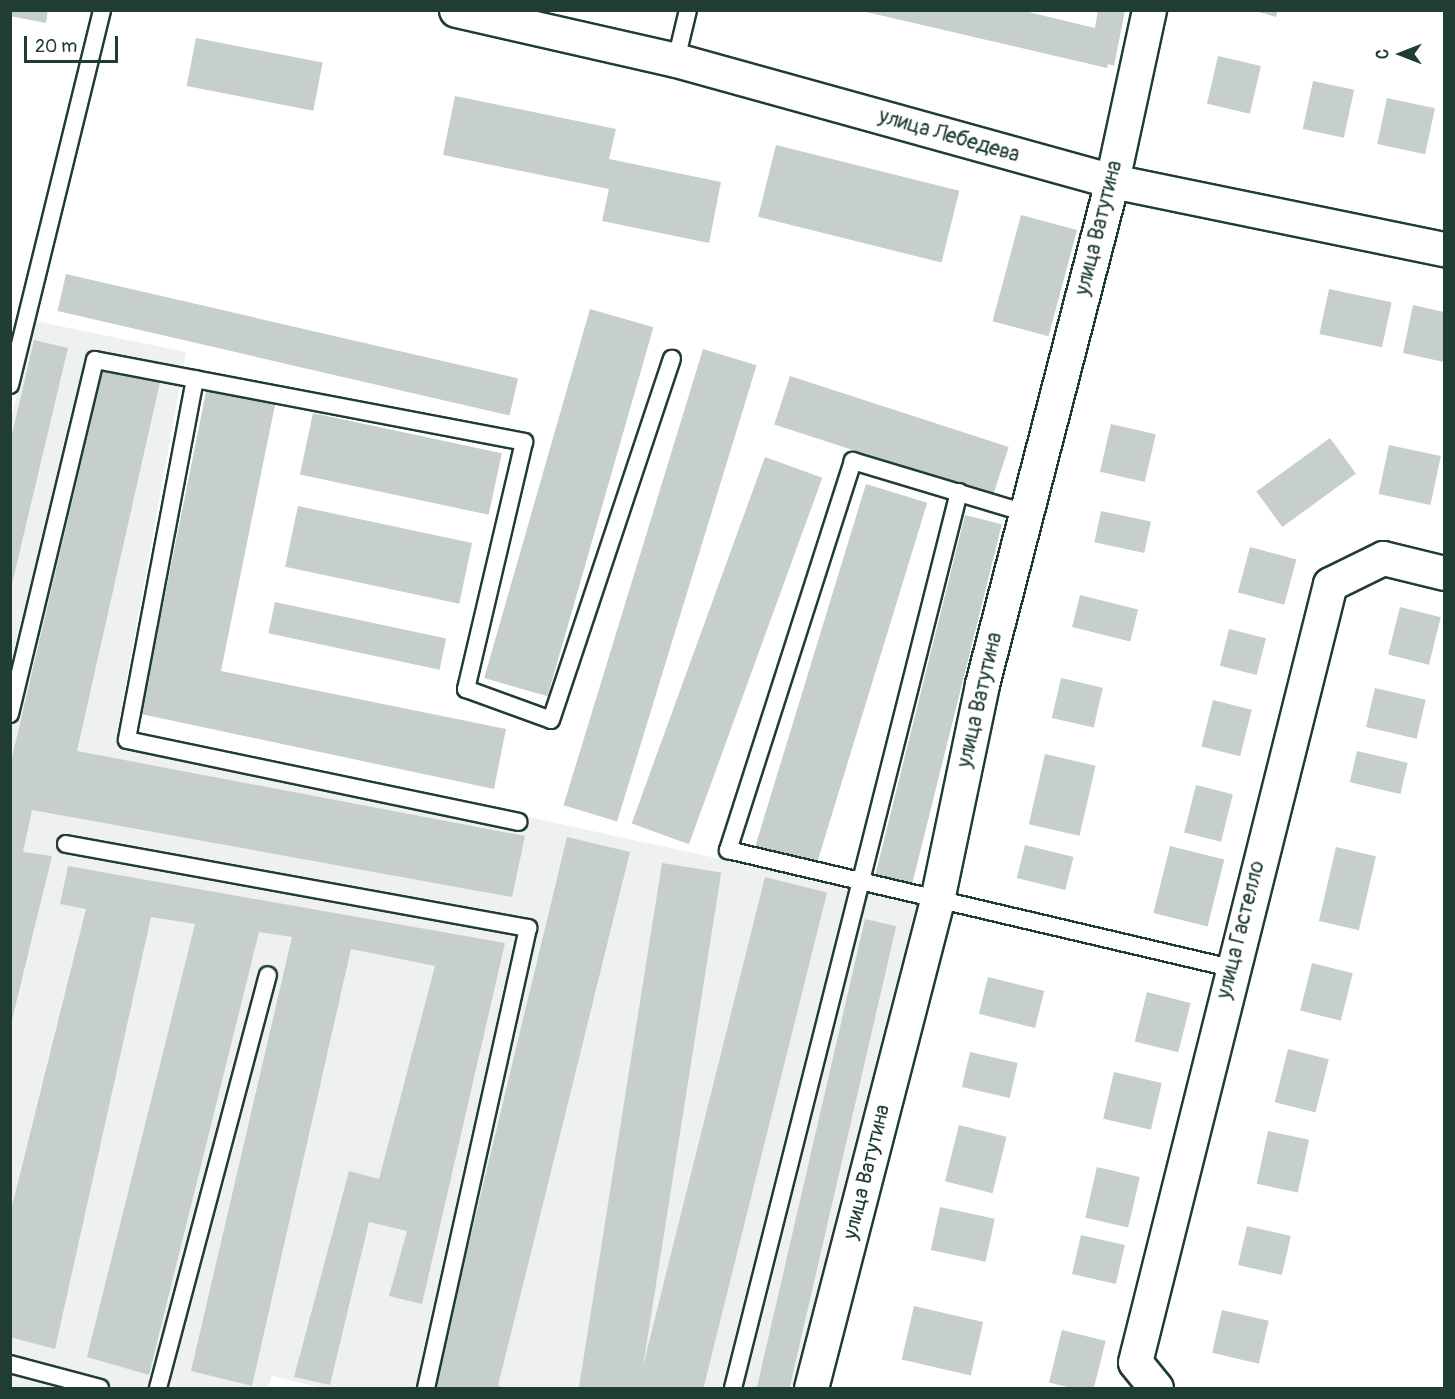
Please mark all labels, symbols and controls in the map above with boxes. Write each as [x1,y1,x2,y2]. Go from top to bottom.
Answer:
scale bar [27,24,122,62]
north arrow [1371,24,1431,84]
text: 20 m [35,35,77,58]
text: С [1373,49,1393,59]
street label: улица Лебедева [876,104,1022,168]
street label: улица Ватутина [1070,158,1128,298]
street label: улица Ватутина [952,630,1008,770]
street label: улица Гастелло [1212,858,1270,1002]
street label: улица Ватутина [838,1102,896,1242]

